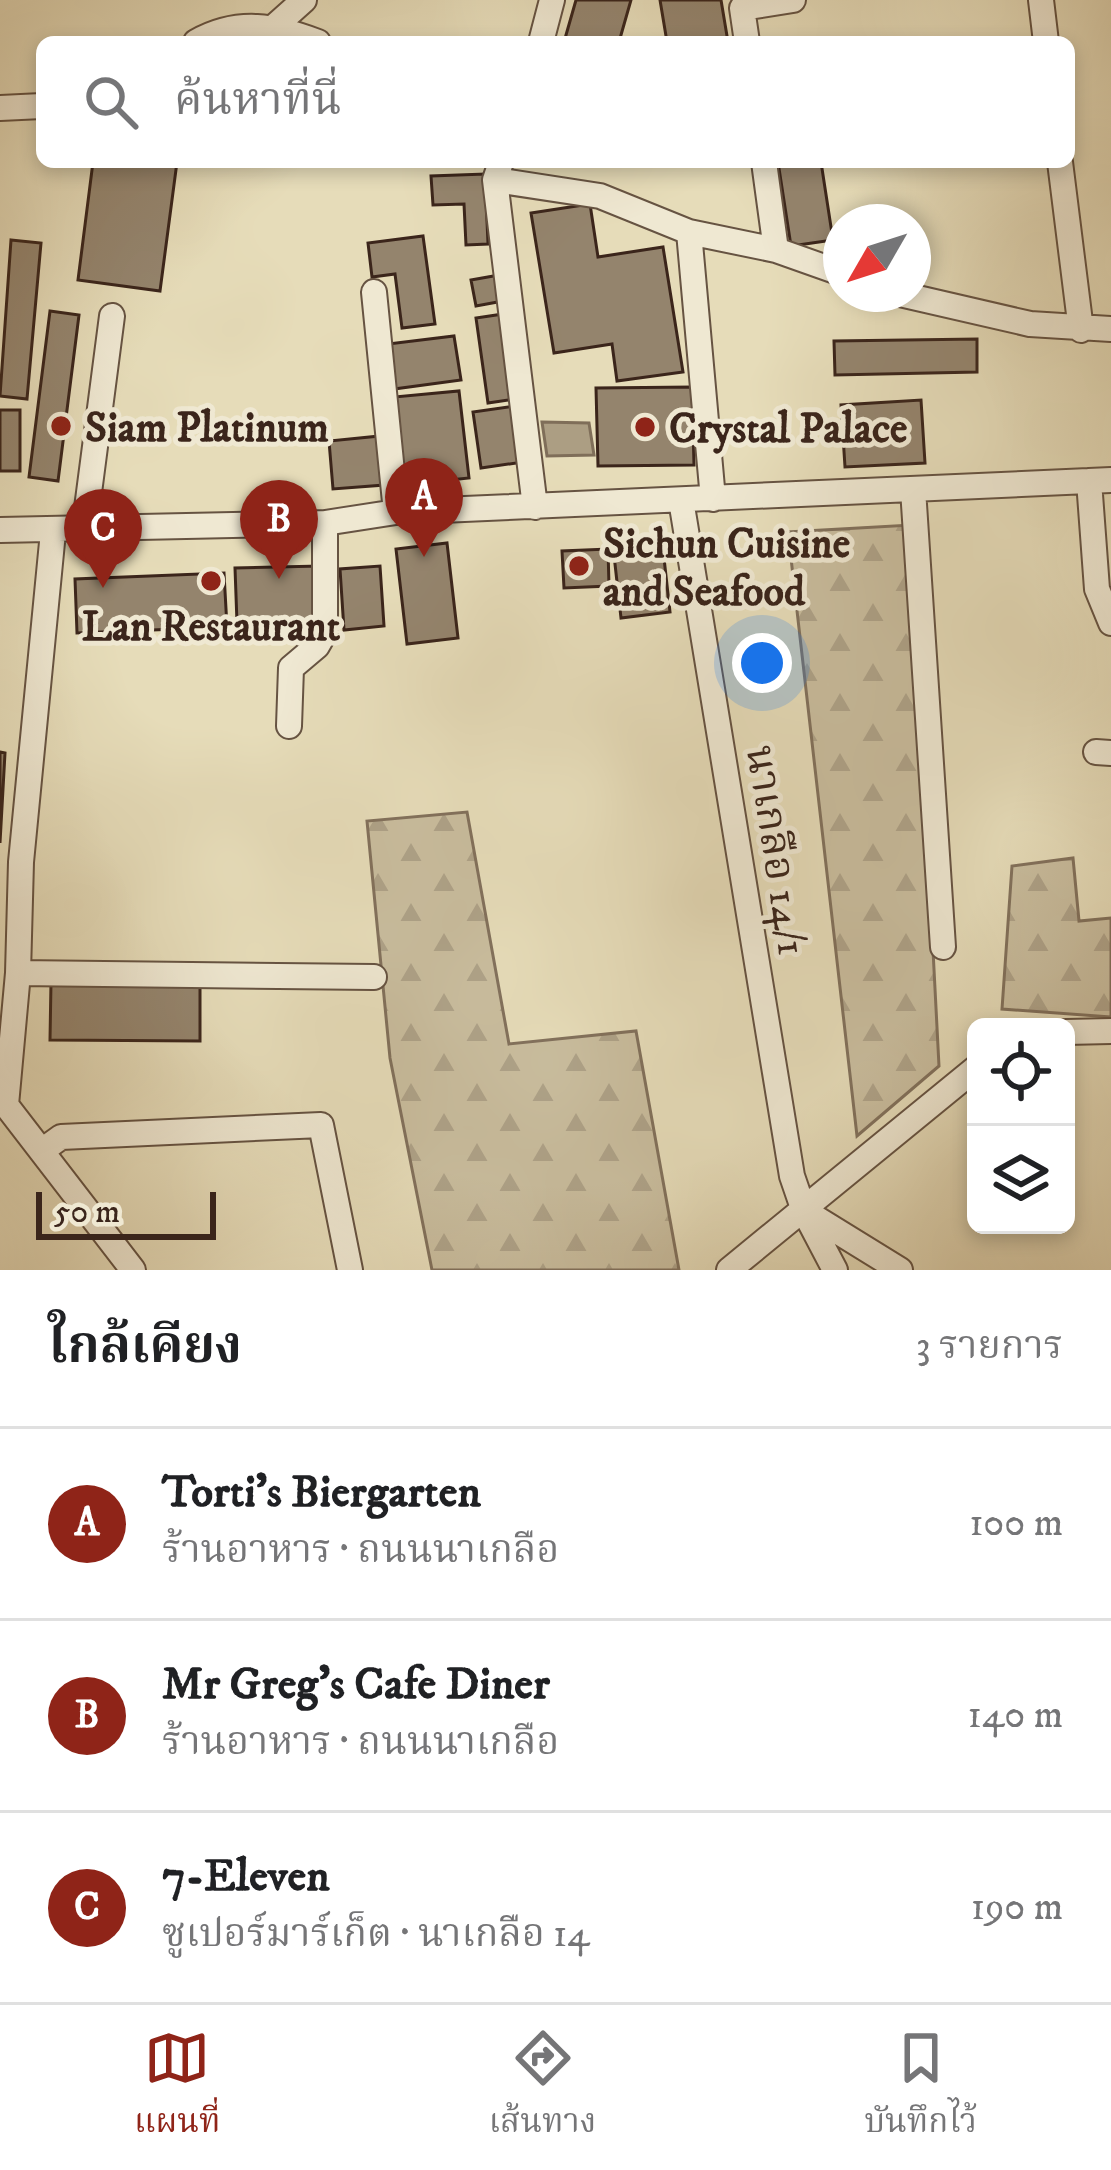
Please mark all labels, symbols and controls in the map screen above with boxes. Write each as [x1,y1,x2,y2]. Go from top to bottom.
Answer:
search box [36,36,1075,168]
icon: search [78,69,144,135]
text: ค้นหาที่นี่ [174,73,342,129]
north arrow [823,204,931,312]
place label: Siam Platinum [85,403,329,455]
place label: Crystal Palace [669,404,907,456]
marker: Siam Platinum [48,413,74,439]
marker: Crystal Palace [632,414,658,440]
pin: A [385,458,463,557]
pin: B [240,480,318,579]
pin: C [64,489,142,588]
place label: Sichun Cuisine and Seafood [603,519,850,619]
marker: Sichun Cuisine and Seafood [566,553,592,579]
marker: Lan Restaurant [198,568,224,594]
place label: Lan Restaurant [82,602,341,654]
your location [732,633,792,693]
street label: นาเกลือ 14/1 [733,742,817,959]
map controls [967,1018,1075,1234]
button: locate [967,1018,1075,1126]
button: layers [967,1126,1075,1234]
scale bar [36,1186,216,1239]
text: 50 m [54,1192,120,1233]
text: ใกล้เคียง [48,1315,242,1379]
text: 3 รายการ [916,1322,1063,1371]
text: Torti's Biergarten [162,1465,481,1521]
text: A [75,1499,99,1548]
text: 100 m [969,1499,1063,1548]
text: ร้านอาหาร · ถนนนาเกลือ [162,1526,559,1575]
text: Mr Greg's Cafe Diner [162,1657,550,1713]
text: B [75,1691,99,1740]
text: 140 m [968,1691,1063,1740]
text: ร้านอาหาร · ถนนนาเกลือ [162,1718,559,1767]
text: 7-Eleven [162,1849,330,1905]
text: C [74,1883,100,1932]
text: 190 m [971,1883,1063,1932]
text: ซูเปอร์มาร์เก็ต · นาเกลือ 14 [162,1910,590,1959]
tab: แผนที่ [134,2025,221,2150]
tab: เส้นทาง [489,2025,596,2150]
tab: บันทึกไว้ [864,2025,977,2150]

